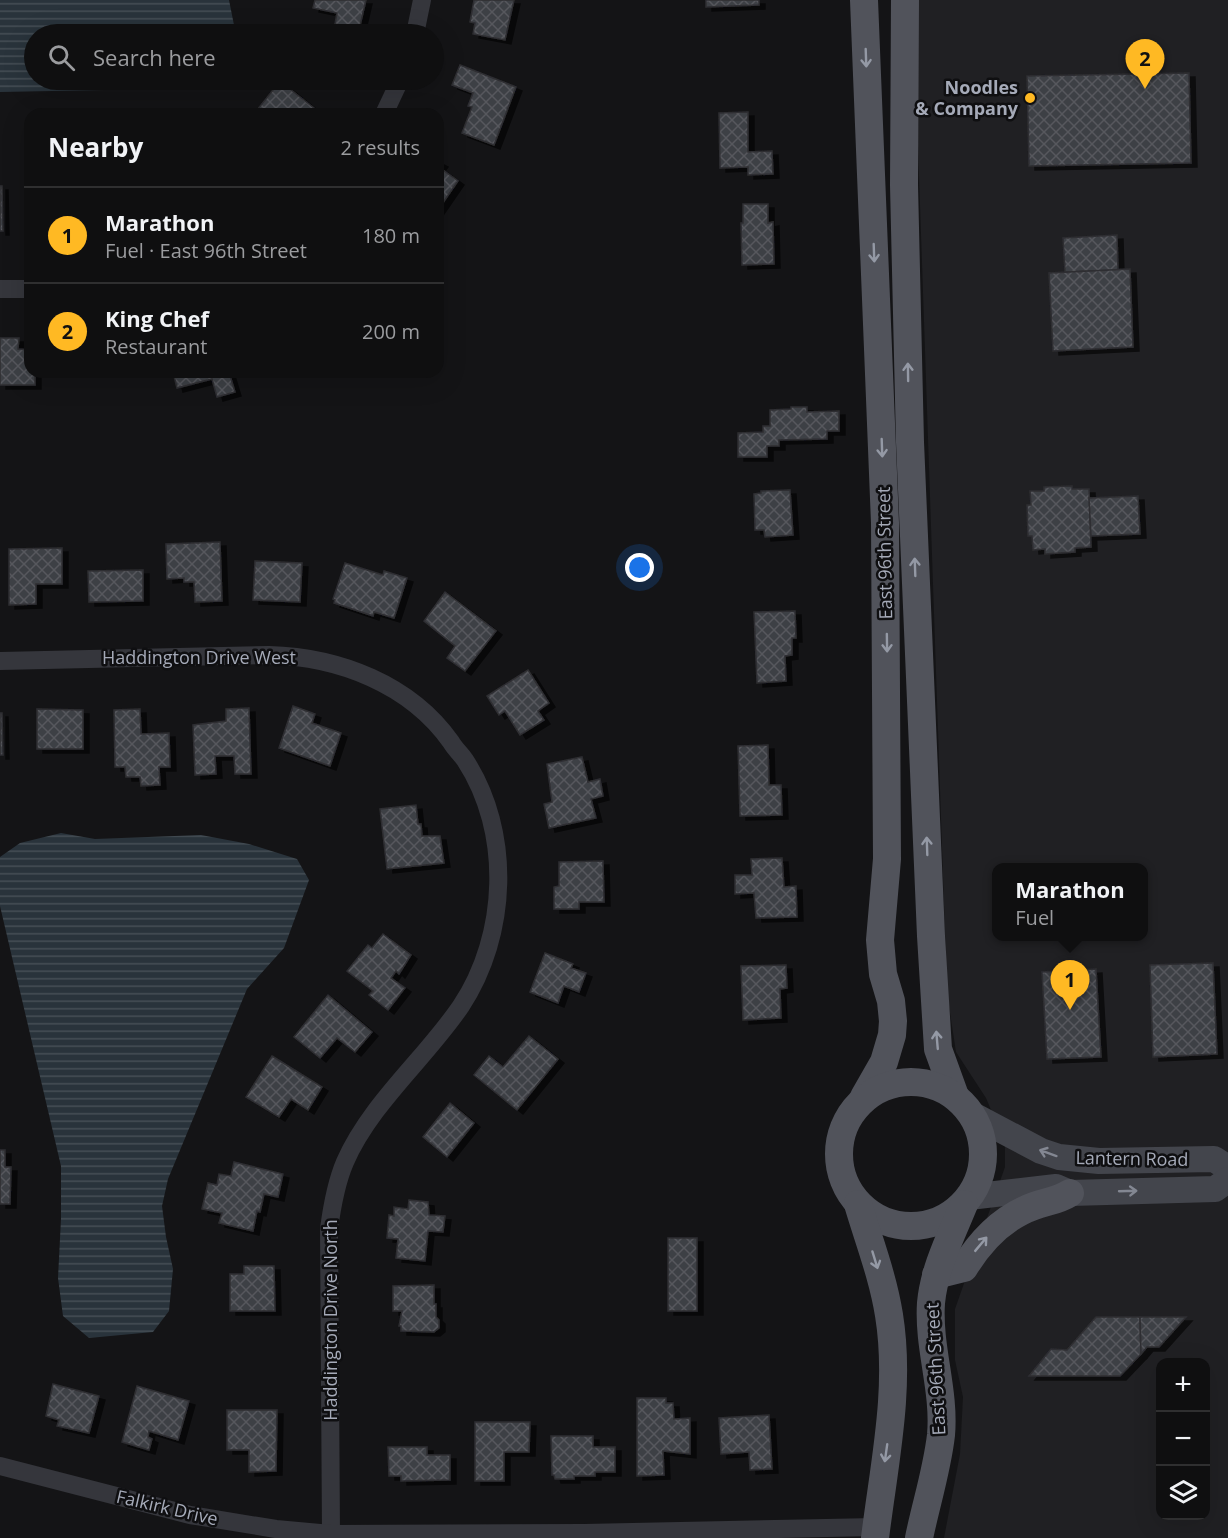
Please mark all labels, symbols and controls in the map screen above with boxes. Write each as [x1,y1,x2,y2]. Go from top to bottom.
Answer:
search box [24,24,444,90]
pin: 2 [1126,40,1164,89]
icon: search [45,41,78,74]
text: Search here [93,42,216,72]
one-way arrow [861,48,872,68]
place label: Noodles & Company [915,75,1019,120]
marker: Noodles & Company [1023,91,1037,105]
text: Nearby [48,129,143,165]
text: 2 results [340,134,420,161]
text: Marathon [105,207,214,237]
text: 1 [62,222,73,249]
text: 180 m [362,222,420,249]
text: Fuel · East 96th Street [105,237,307,264]
one-way arrow [869,243,880,263]
text: King Chef [105,303,209,333]
text: 2 [62,318,73,345]
text: 200 m [362,318,420,345]
text: Restaurant [105,333,207,360]
one-way arrow [903,363,914,383]
one-way arrow [877,438,888,458]
street label: East 96th Street [871,486,897,620]
your location [625,553,654,582]
one-way arrow [910,557,921,577]
one-way arrow [881,633,892,653]
street label: Haddington Drive West [102,645,296,669]
one-way arrow [922,836,933,856]
popup [992,863,1148,941]
text: Marathon [1015,874,1125,904]
text: Fuel [1015,904,1054,931]
pin: 1 [1050,960,1090,1010]
one-way arrow [931,1031,942,1051]
street label: Lantern Road [1075,1145,1189,1171]
one-way arrow [1039,1146,1057,1157]
one-way arrow [1118,1186,1138,1197]
street label: Haddington Drive North [318,1219,342,1421]
one-way arrow [974,1237,988,1252]
one-way arrow [870,1250,881,1269]
street label: East 96th Street [920,1302,950,1436]
map controls [1156,1358,1210,1520]
button: + [1156,1358,1210,1412]
button: − [1156,1412,1210,1466]
one-way arrow [880,1442,891,1462]
button: layers [1156,1466,1210,1520]
street label: Falkirk Drive [114,1484,220,1530]

